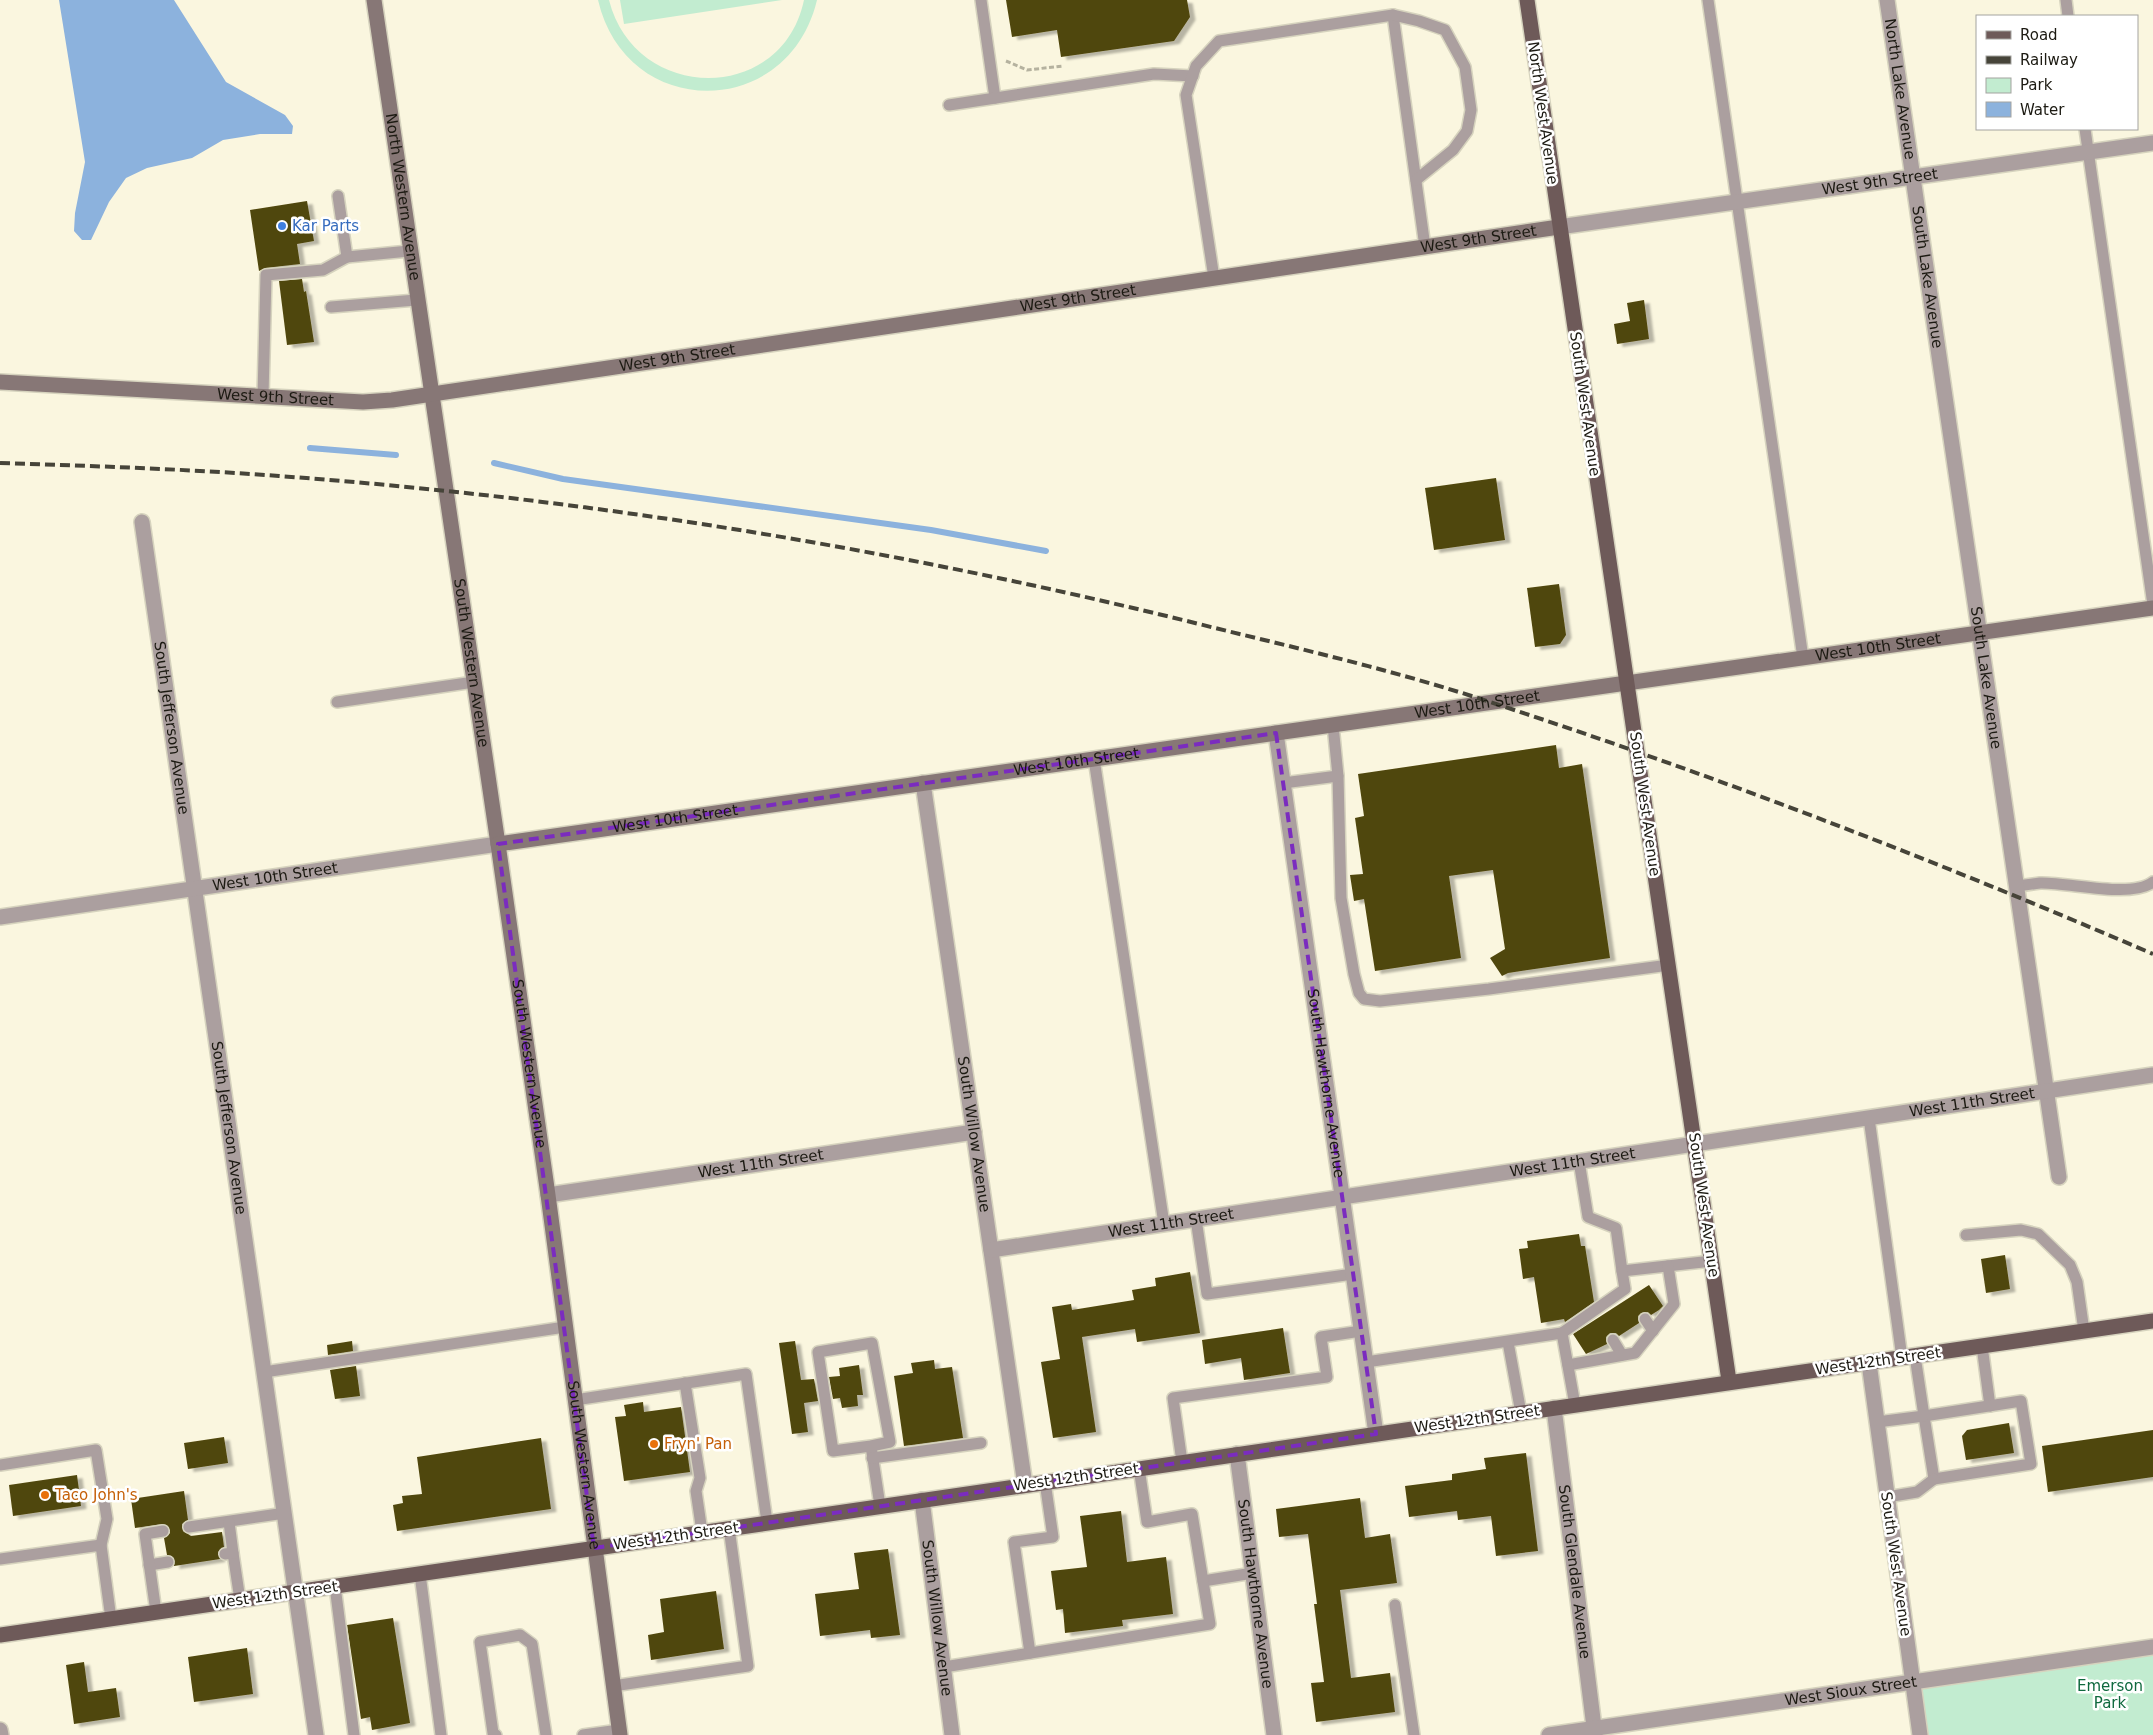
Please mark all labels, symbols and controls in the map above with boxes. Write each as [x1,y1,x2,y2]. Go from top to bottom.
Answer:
legend [1976,15,2138,130]
street label: North Lake Avenue [1881,17,1919,161]
text: Road [2020,26,2058,44]
street label: North West Avenue [1524,40,1562,186]
text: Railway [2020,51,2078,69]
text: Park [2020,76,2053,94]
text: Water [2020,101,2065,119]
street label: North Western Avenue [382,112,424,282]
street label: West 9th Street [1821,165,1939,199]
street label: South Lake Avenue [1908,205,1947,350]
place label: Kar Parts [292,217,359,235]
marker: Kar Parts [276,220,288,232]
street label: West 9th Street [1419,221,1538,256]
street label: West 9th Street [1019,281,1137,316]
street label: South West Avenue [1566,331,1604,477]
street label: West 9th Street [618,340,737,375]
street label: West 9th Street [217,385,335,409]
street label: South Western Avenue [450,577,493,749]
street label: South Lake Avenue [1967,605,2005,750]
street label: West 10th Street [1814,629,1942,665]
street label: South Jefferson Avenue [150,640,193,816]
street label: West 10th Street [1413,687,1541,722]
street label: South West Avenue [1626,731,1664,877]
street label: West 10th Street [1012,744,1140,779]
street label: West 10th Street [611,801,739,837]
street label: West 10th Street [211,859,339,895]
street label: South Western Avenue [508,978,550,1149]
street label: South Hawthorne Avenue [1304,988,1348,1179]
street label: South Jefferson Avenue [208,1040,250,1216]
street label: South Willow Avenue [954,1055,994,1214]
street label: West 11th Street [1908,1084,2036,1121]
street label: South West Avenue [1685,1132,1723,1278]
street label: West 11th Street [1509,1144,1636,1181]
street label: West 11th Street [697,1145,825,1182]
street label: West 11th Street [1107,1205,1235,1241]
street label: West 12th Street [1814,1343,1942,1379]
street label: South Western Avenue [564,1379,604,1551]
street label: West 12th Street [1413,1401,1541,1437]
place label: Fryn' Pan [664,1435,732,1453]
marker: Fryn' Pan [648,1438,660,1450]
street label: West 12th Street [1012,1459,1140,1495]
street label: South Glendale Avenue [1555,1483,1594,1660]
place label: Taco John's [54,1486,138,1504]
marker: Taco John's [39,1489,51,1501]
street label: South West Avenue [1877,1491,1915,1637]
street label: South Hawthorne Avenue [1234,1498,1277,1690]
street label: West 12th Street [612,1518,740,1554]
street label: South Willow Avenue [918,1539,956,1697]
street label: West 12th Street [211,1577,339,1613]
street label: West Sioux Street [1784,1672,1918,1710]
park label: Emerson Park [2077,1677,2143,1712]

